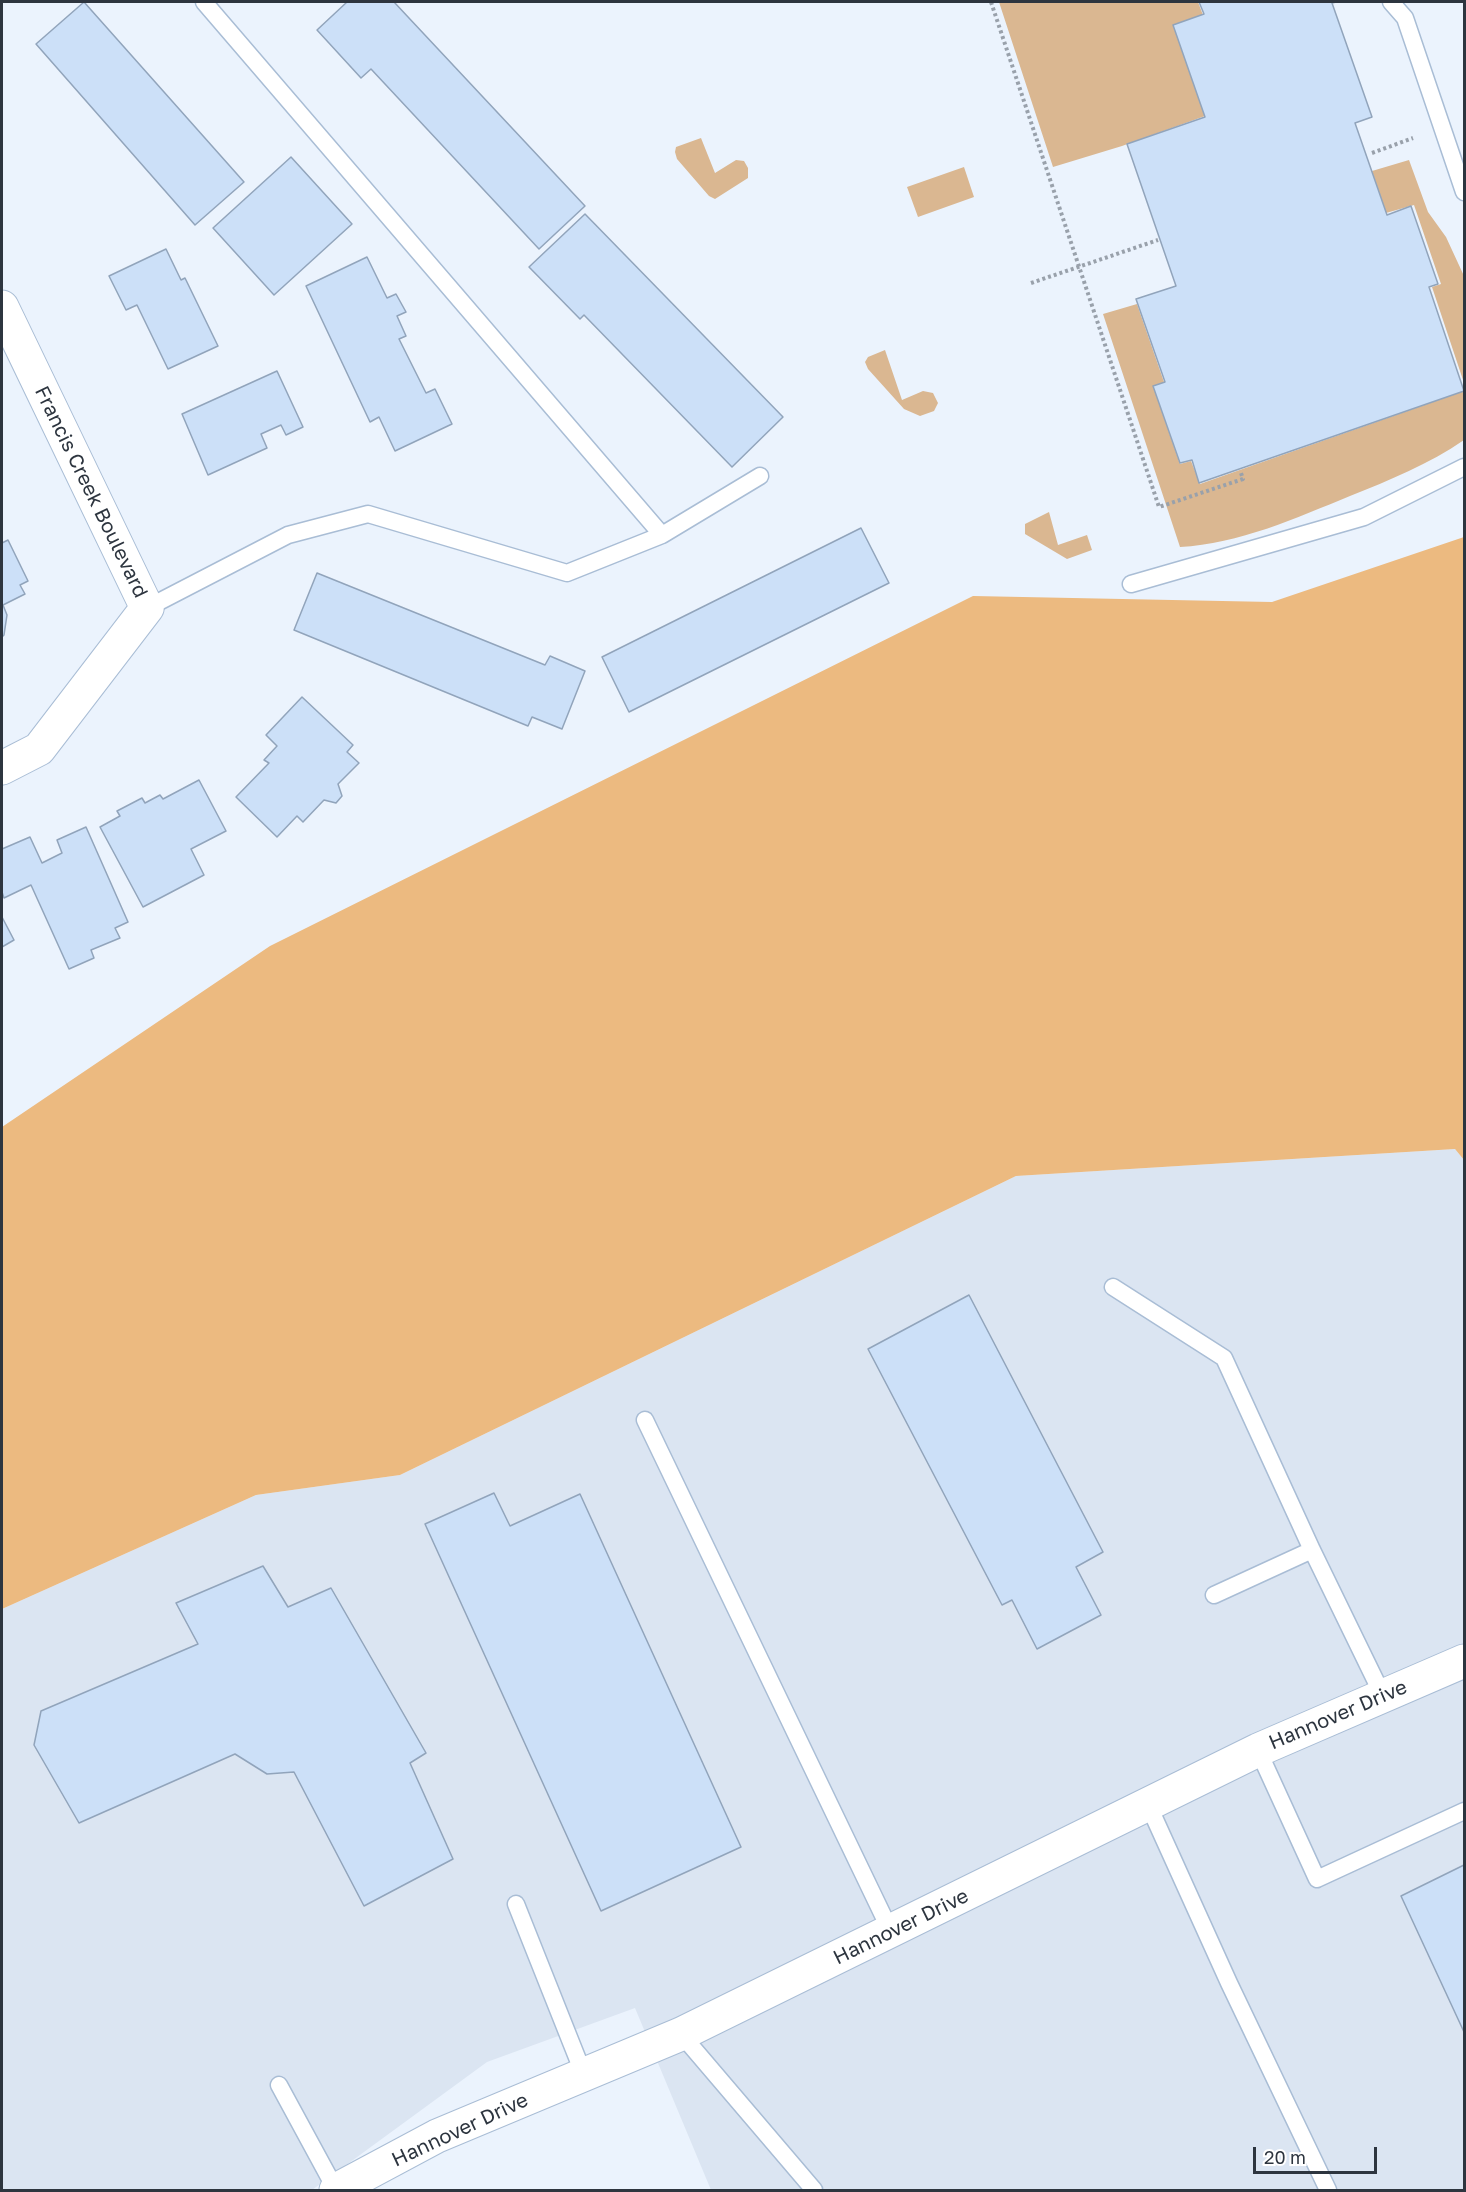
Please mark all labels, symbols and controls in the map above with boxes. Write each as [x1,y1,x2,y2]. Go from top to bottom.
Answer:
street label: Francis Creek Boulevard [29,382,153,602]
street label: Hannover Drive [1265,1675,1411,1755]
street label: Hannover Drive [829,1884,973,1970]
street label: Hannover Drive [388,2088,532,2172]
scale bar [1256,2135,1380,2173]
text: 20 m [1264,2146,1306,2168]

